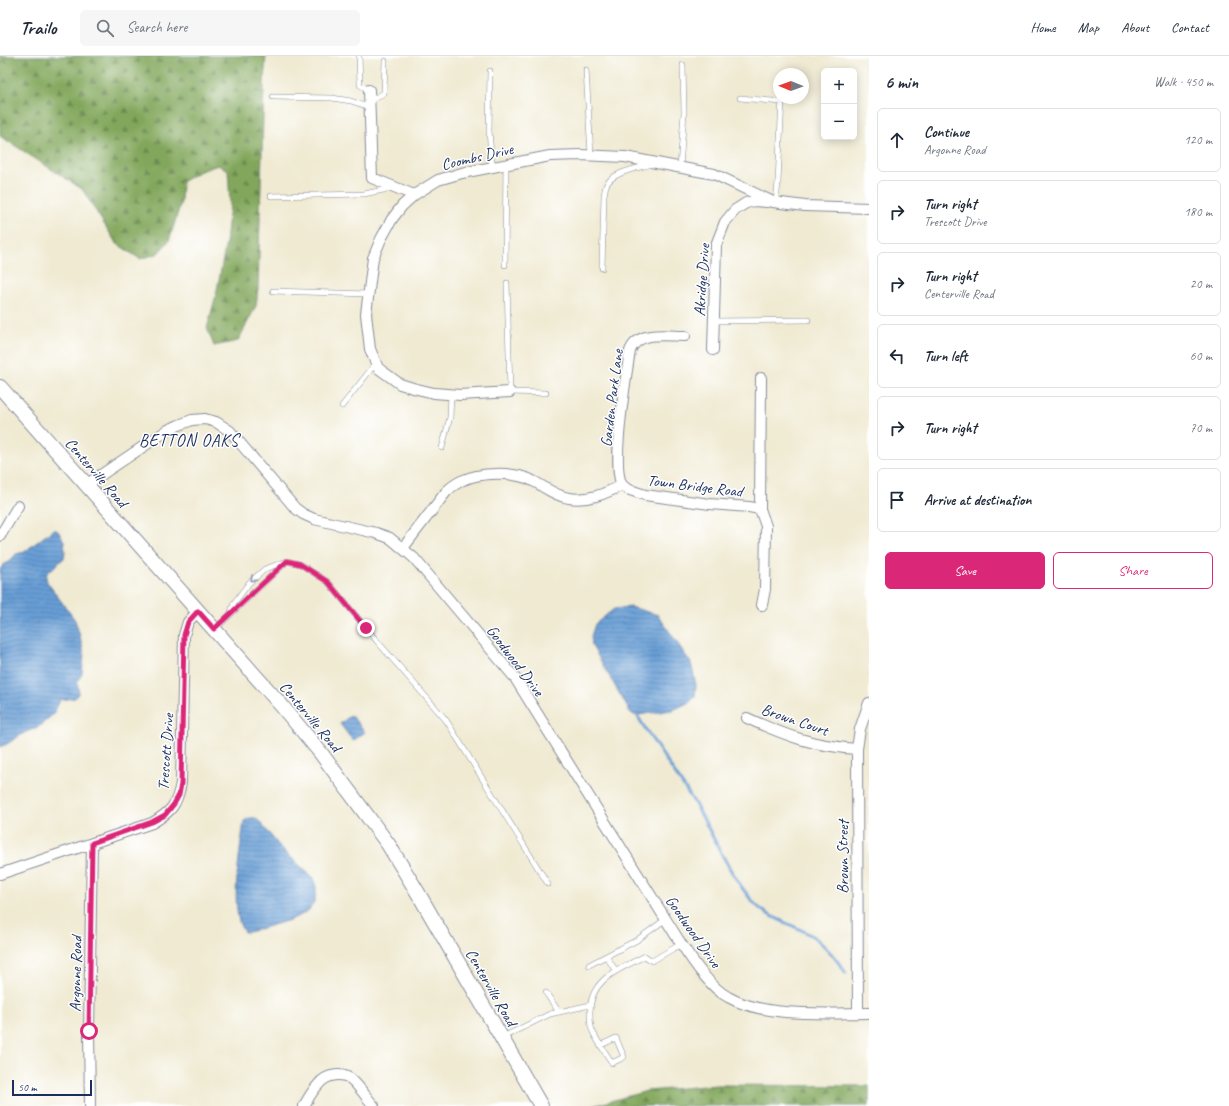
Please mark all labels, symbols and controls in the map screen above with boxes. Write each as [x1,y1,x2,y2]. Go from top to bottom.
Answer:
search box [80,10,360,46]
text: Trailo [20,16,56,40]
icon: search [94,17,116,39]
text: Search here [126,18,188,37]
text: Home [1030,19,1056,36]
text: Map [1078,19,1099,36]
text: About [1121,19,1149,36]
text: Contact [1171,19,1209,36]
north arrow [773,68,809,104]
map controls [821,68,857,140]
button: + [821,68,857,104]
text: 6 min [885,72,918,93]
text: Walk · 450 m [1154,74,1213,90]
button: − [821,104,857,140]
text: Continue [924,123,969,142]
icon: ahead [886,129,908,151]
text: 120 m [1184,132,1212,148]
street label: Coombs Drive [439,139,517,175]
text: Argonne Road [924,142,986,158]
text: Turn right [924,195,977,214]
icon: right [886,201,908,223]
text: 180 m [1184,204,1212,220]
text: Trescott Drive [924,214,987,230]
street label: Akridge Drive [690,242,715,317]
text: Turn right [924,267,977,286]
icon: right [886,273,908,295]
text: 20 m [1190,276,1212,292]
text: Centerville Road [924,286,994,302]
icon: left [886,345,908,367]
street label: Garden Park Lane [596,346,628,448]
text: Turn left [924,347,967,366]
text: 60 m [1190,348,1212,364]
icon: right [886,417,908,439]
text: Turn right [924,419,977,438]
text: 70 m [1190,420,1212,436]
district label: BETTON OAKS [139,430,242,451]
street label: Centerville Road [61,434,134,514]
street label: Town Bridge Road [646,470,746,502]
icon: arrive [886,489,908,511]
text: Arrive at destination [924,491,1031,510]
button: Save [885,552,1045,589]
button: Share [1053,552,1213,589]
one-way arrow [250,574,258,582]
route end [357,619,375,637]
street label: Goodwood Drive [482,621,549,702]
street label: Centerville Road [275,677,347,758]
street label: Brown Court [759,699,832,741]
street label: Trescott Drive [153,711,179,791]
street label: Brown Street [833,818,853,894]
street label: Goodwood Drive [661,892,726,973]
street label: Argonne Road [65,933,87,1012]
street label: Centerville Road [461,945,523,1032]
route start [80,1022,98,1040]
scale bar [12,1078,92,1097]
text: 50 m [18,1080,37,1094]

